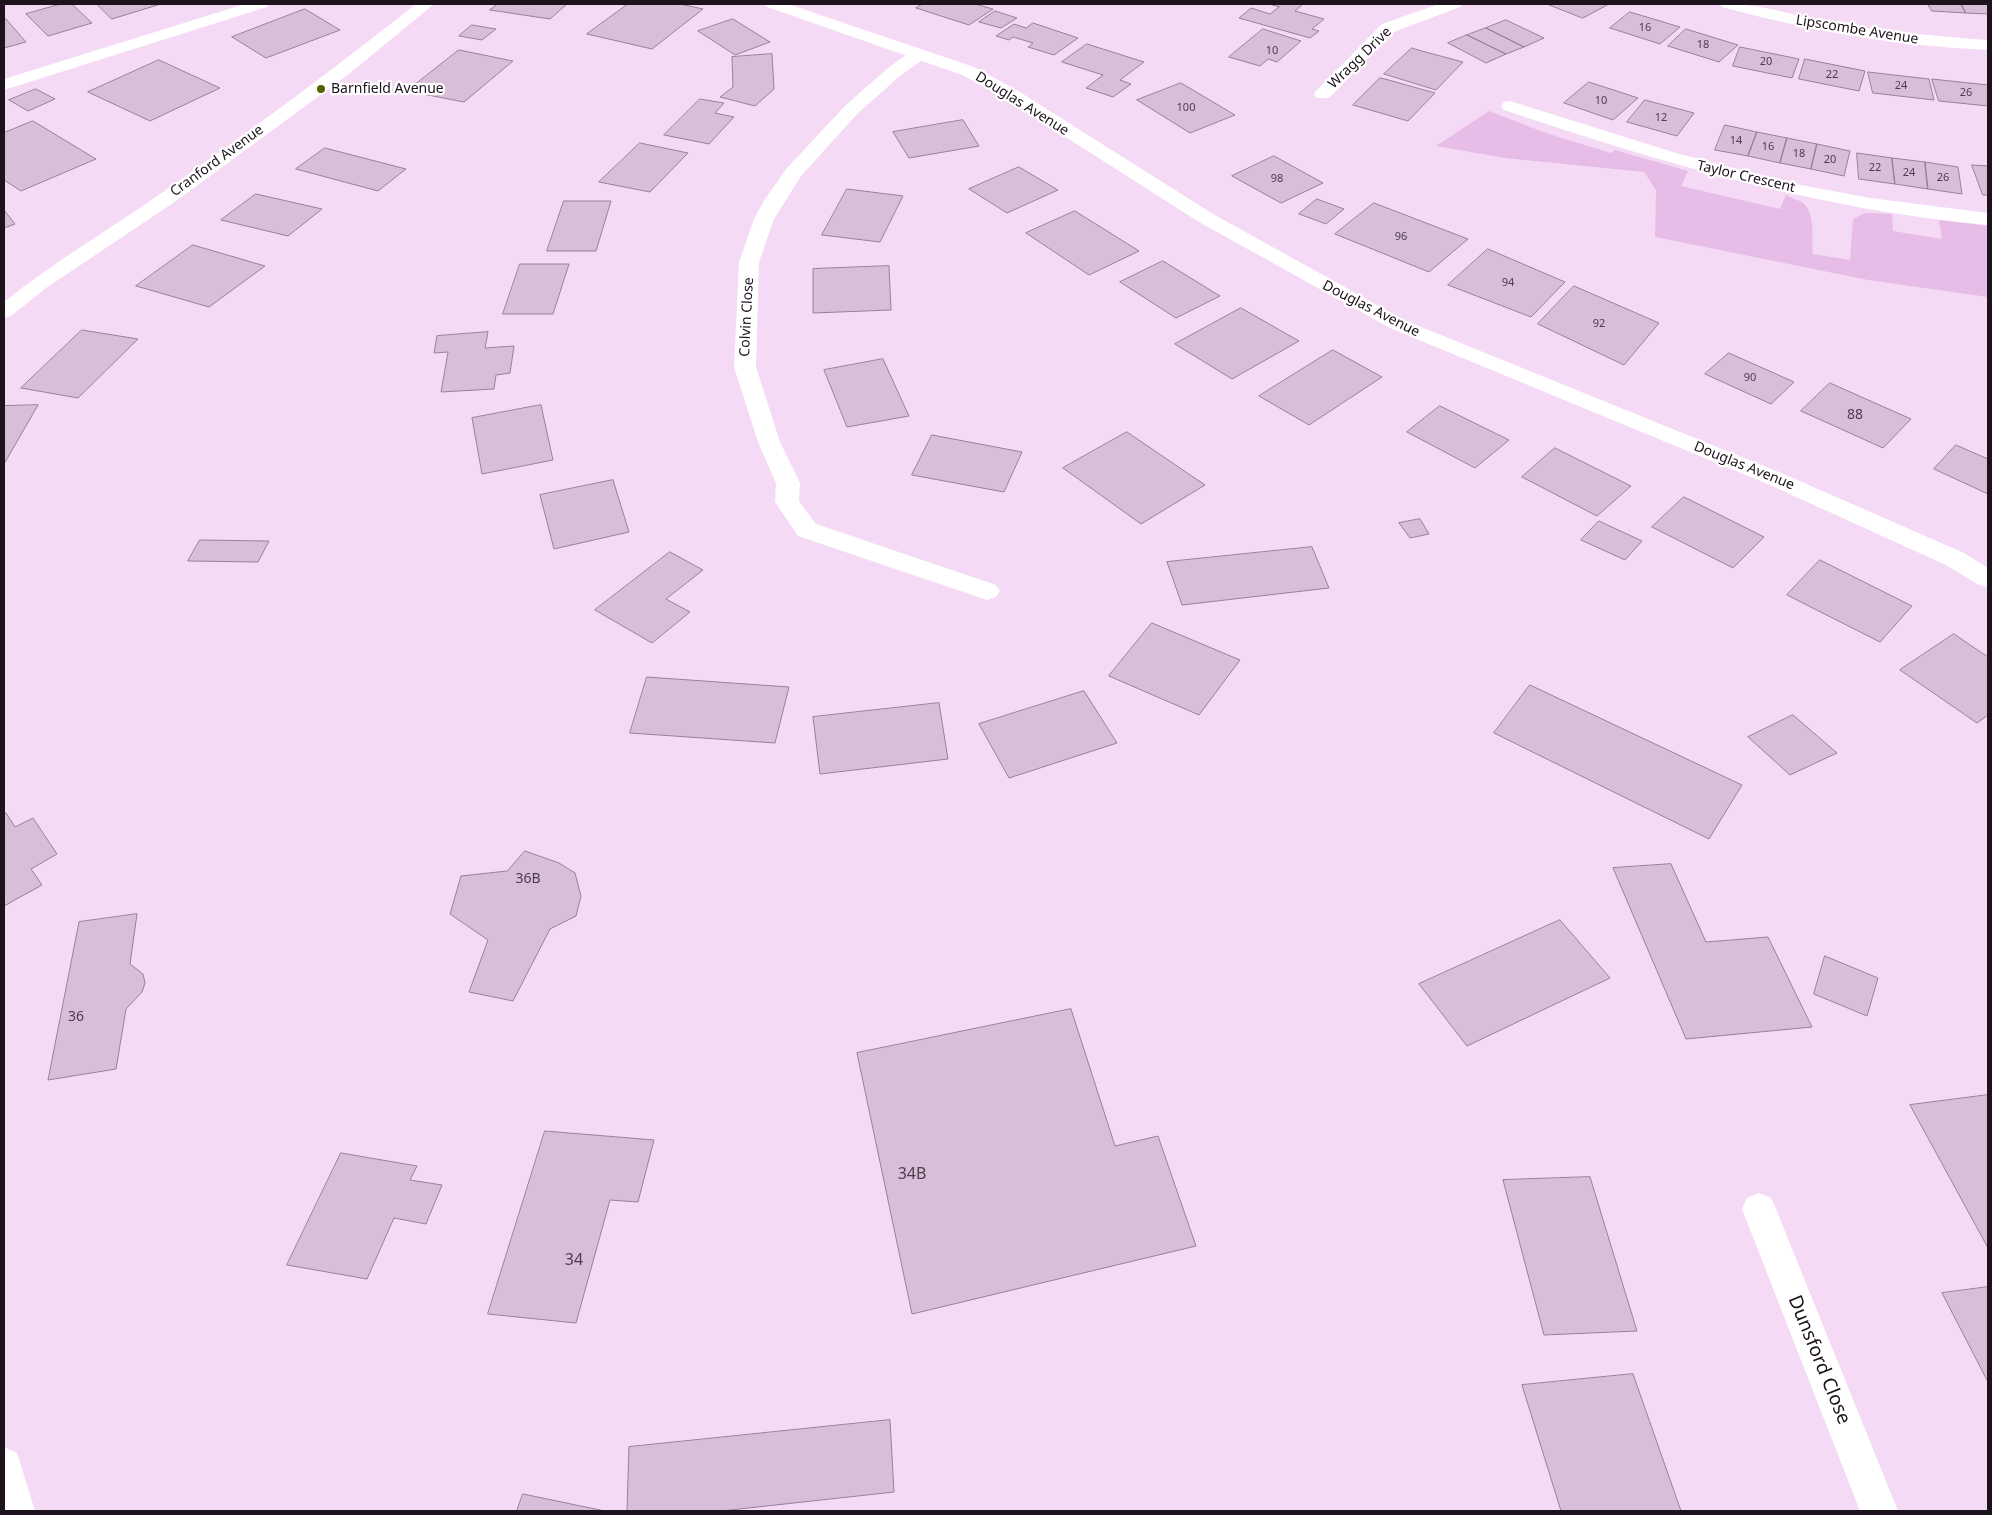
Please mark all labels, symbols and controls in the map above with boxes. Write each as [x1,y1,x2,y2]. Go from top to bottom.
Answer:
street label: Lipscombe Avenue [1795,12,1919,48]
house number: 16 [1639,21,1651,35]
street label: Wragg Drive [1325,24,1395,92]
house number: 18 [1697,38,1709,52]
house number: 10 [1266,44,1278,58]
house number: 20 [1760,55,1772,69]
house number: 22 [1826,68,1838,82]
street label: Douglas Avenue [972,69,1072,139]
house number: 24 [1895,79,1907,93]
place label: Barnfield Avenue [331,81,444,97]
marker: Barnfield Avenue [315,83,327,95]
house number: 26 [1960,86,1972,100]
house number: 10 [1595,94,1607,108]
house number: 100 [1177,101,1195,115]
house number: 12 [1655,111,1667,125]
street label: Cranford Avenue [167,122,267,200]
house number: 14 [1730,134,1742,148]
house number: 16 [1762,140,1774,154]
house number: 18 [1793,147,1805,161]
house number: 20 [1824,153,1836,167]
street label: Taylor Crescent [1695,158,1797,196]
house number: 22 [1869,161,1881,175]
house number: 24 [1903,166,1915,180]
house number: 26 [1937,171,1949,185]
house number: 98 [1271,172,1283,186]
house number: 96 [1395,230,1407,244]
house number: 94 [1502,276,1514,290]
street label: Colvin Close [737,277,757,357]
street label: Douglas Avenue [1320,277,1422,341]
house number: 92 [1593,317,1605,331]
house number: 90 [1744,371,1756,385]
house number: 88 [1847,407,1863,423]
street label: Douglas Avenue [1691,438,1797,494]
house number: 36B [515,871,541,887]
house number: 36 [68,1009,84,1025]
house number: 34B [898,1164,926,1184]
house number: 34 [565,1250,583,1270]
street label: Dunsford Close [1783,1292,1855,1428]

